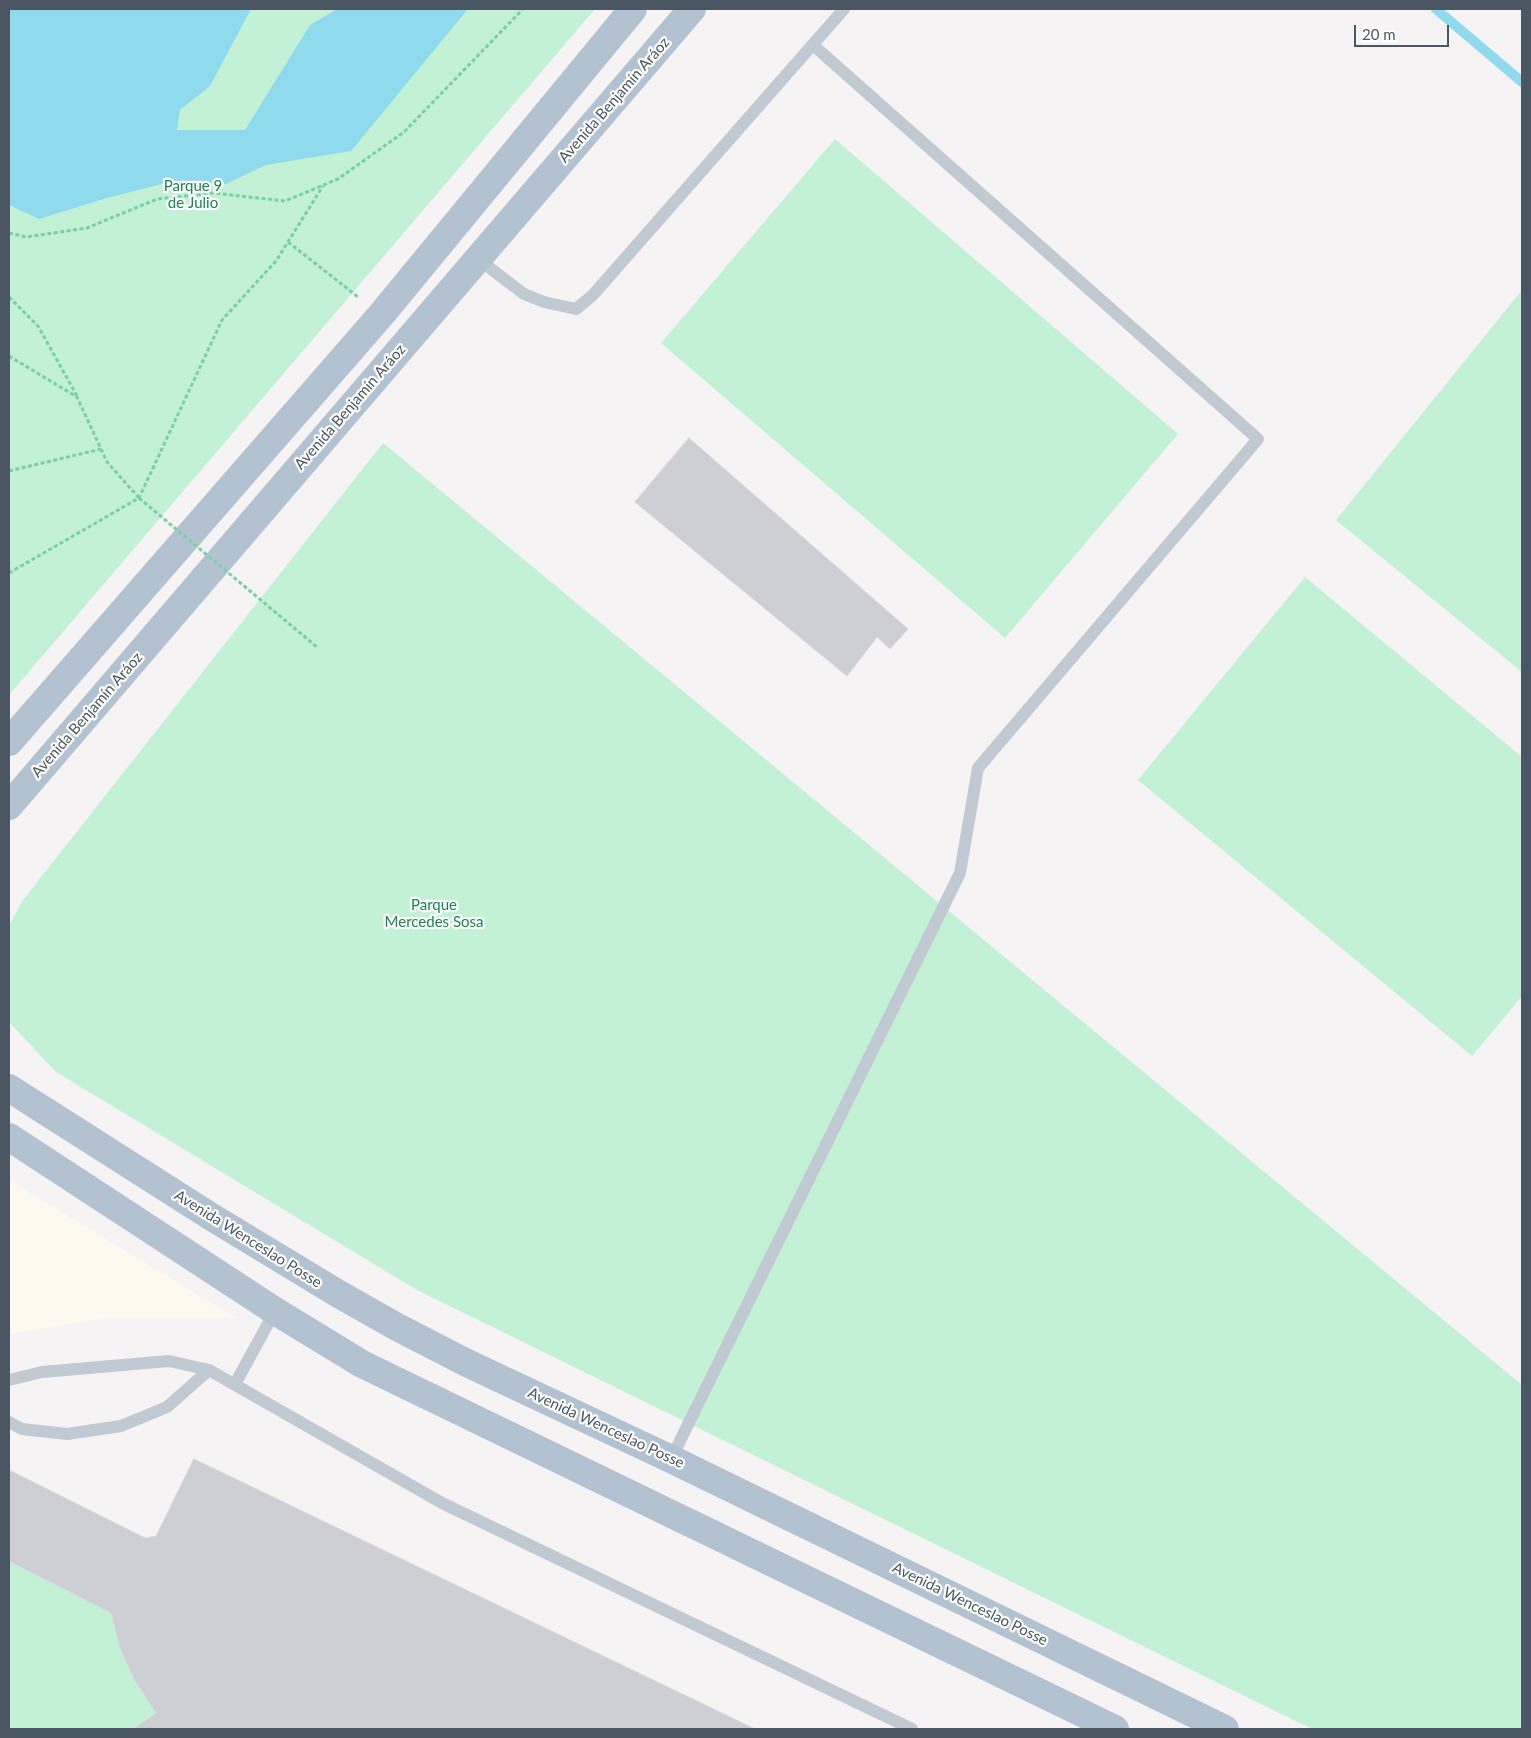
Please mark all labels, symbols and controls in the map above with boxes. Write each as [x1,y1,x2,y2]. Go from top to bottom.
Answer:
scale bar [1356,15,1451,47]
text: 20 m [1362,25,1396,43]
street label: Avenida Benjamín Aráoz [555,34,673,166]
park label: Parque 9 de Julio [164,177,222,212]
street label: Avenida Benjamín Aráoz [291,341,409,473]
street label: Avenida Benjamín Aráoz [28,649,146,781]
park label: Parque Mercedes Sosa [385,896,483,931]
street label: Avenida Wenceslao Posse [171,1186,325,1292]
street label: Avenida Wenceslao Posse [525,1384,687,1472]
street label: Avenida Wenceslao Posse [889,1559,1051,1649]

